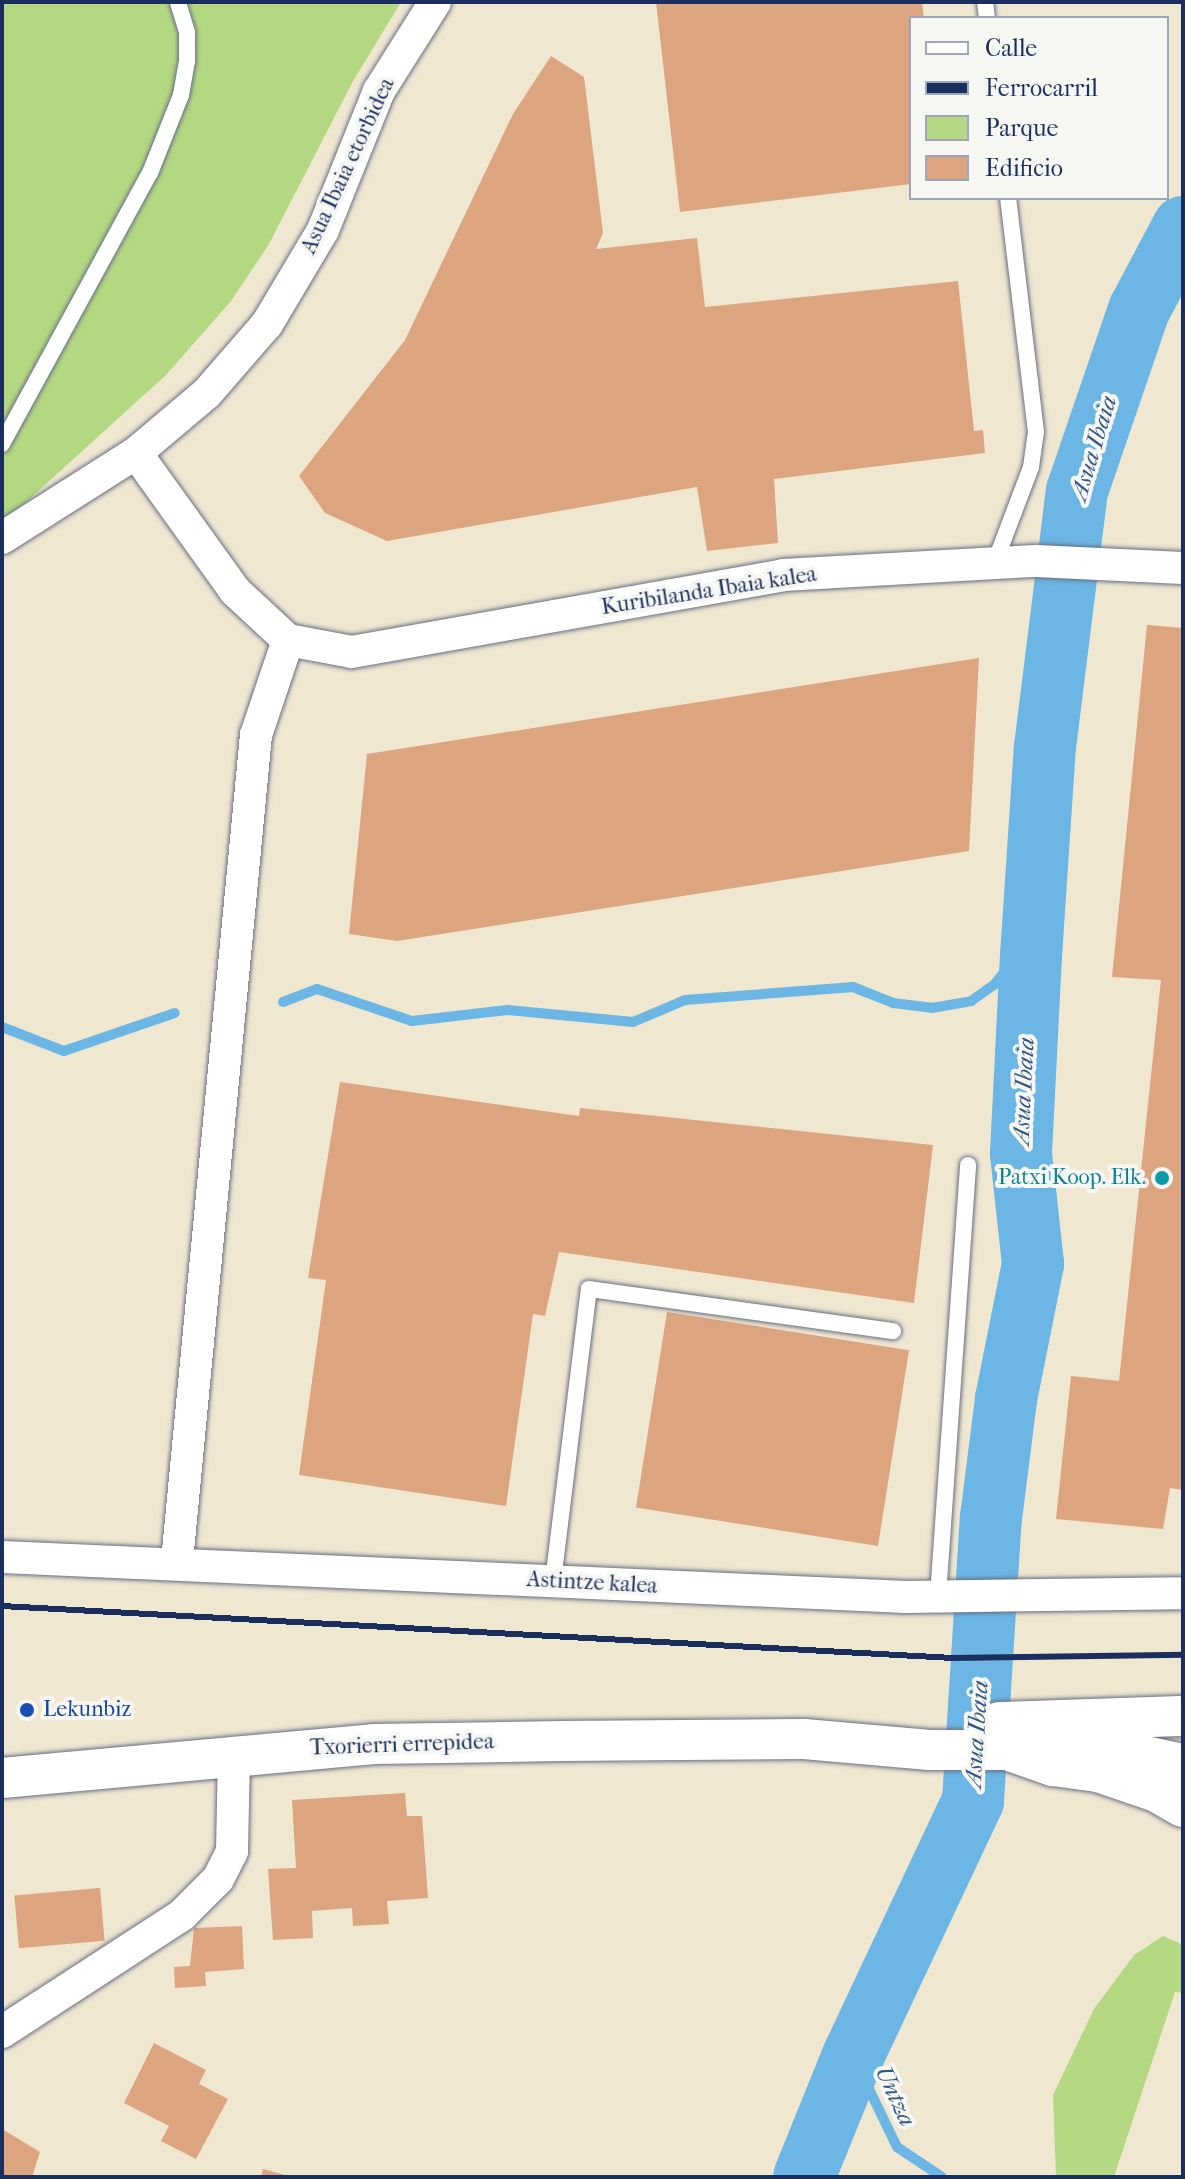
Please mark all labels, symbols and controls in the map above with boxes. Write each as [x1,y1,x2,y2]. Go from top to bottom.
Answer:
legend [909,16,1169,200]
text: Calle [985,34,1037,62]
street label: Asua Ibaia etorbidea [296,74,400,258]
text: Ferrocarril [985,74,1098,102]
text: Parque [985,114,1058,142]
text: Edificio [985,154,1063,182]
water label: Asua Ibaia [1065,392,1123,504]
street label: Kuribilanda Ibaia kalea [600,561,818,621]
water label: Asua Ibaia [1007,1037,1041,1145]
place label: Patxi Koop. Elk. [998,1165,1146,1191]
marker: Patxi Koop. Elk. [1153,1169,1171,1187]
street label: Astintze kalea [526,1566,658,1600]
water label: Asua Ibaia [959,1679,995,1789]
place label: Lekunbiz [43,1697,131,1723]
marker: Lekunbiz [18,1701,36,1719]
street label: Txorierri errepidea [309,1729,495,1761]
water label: Untza [868,2061,922,2131]

